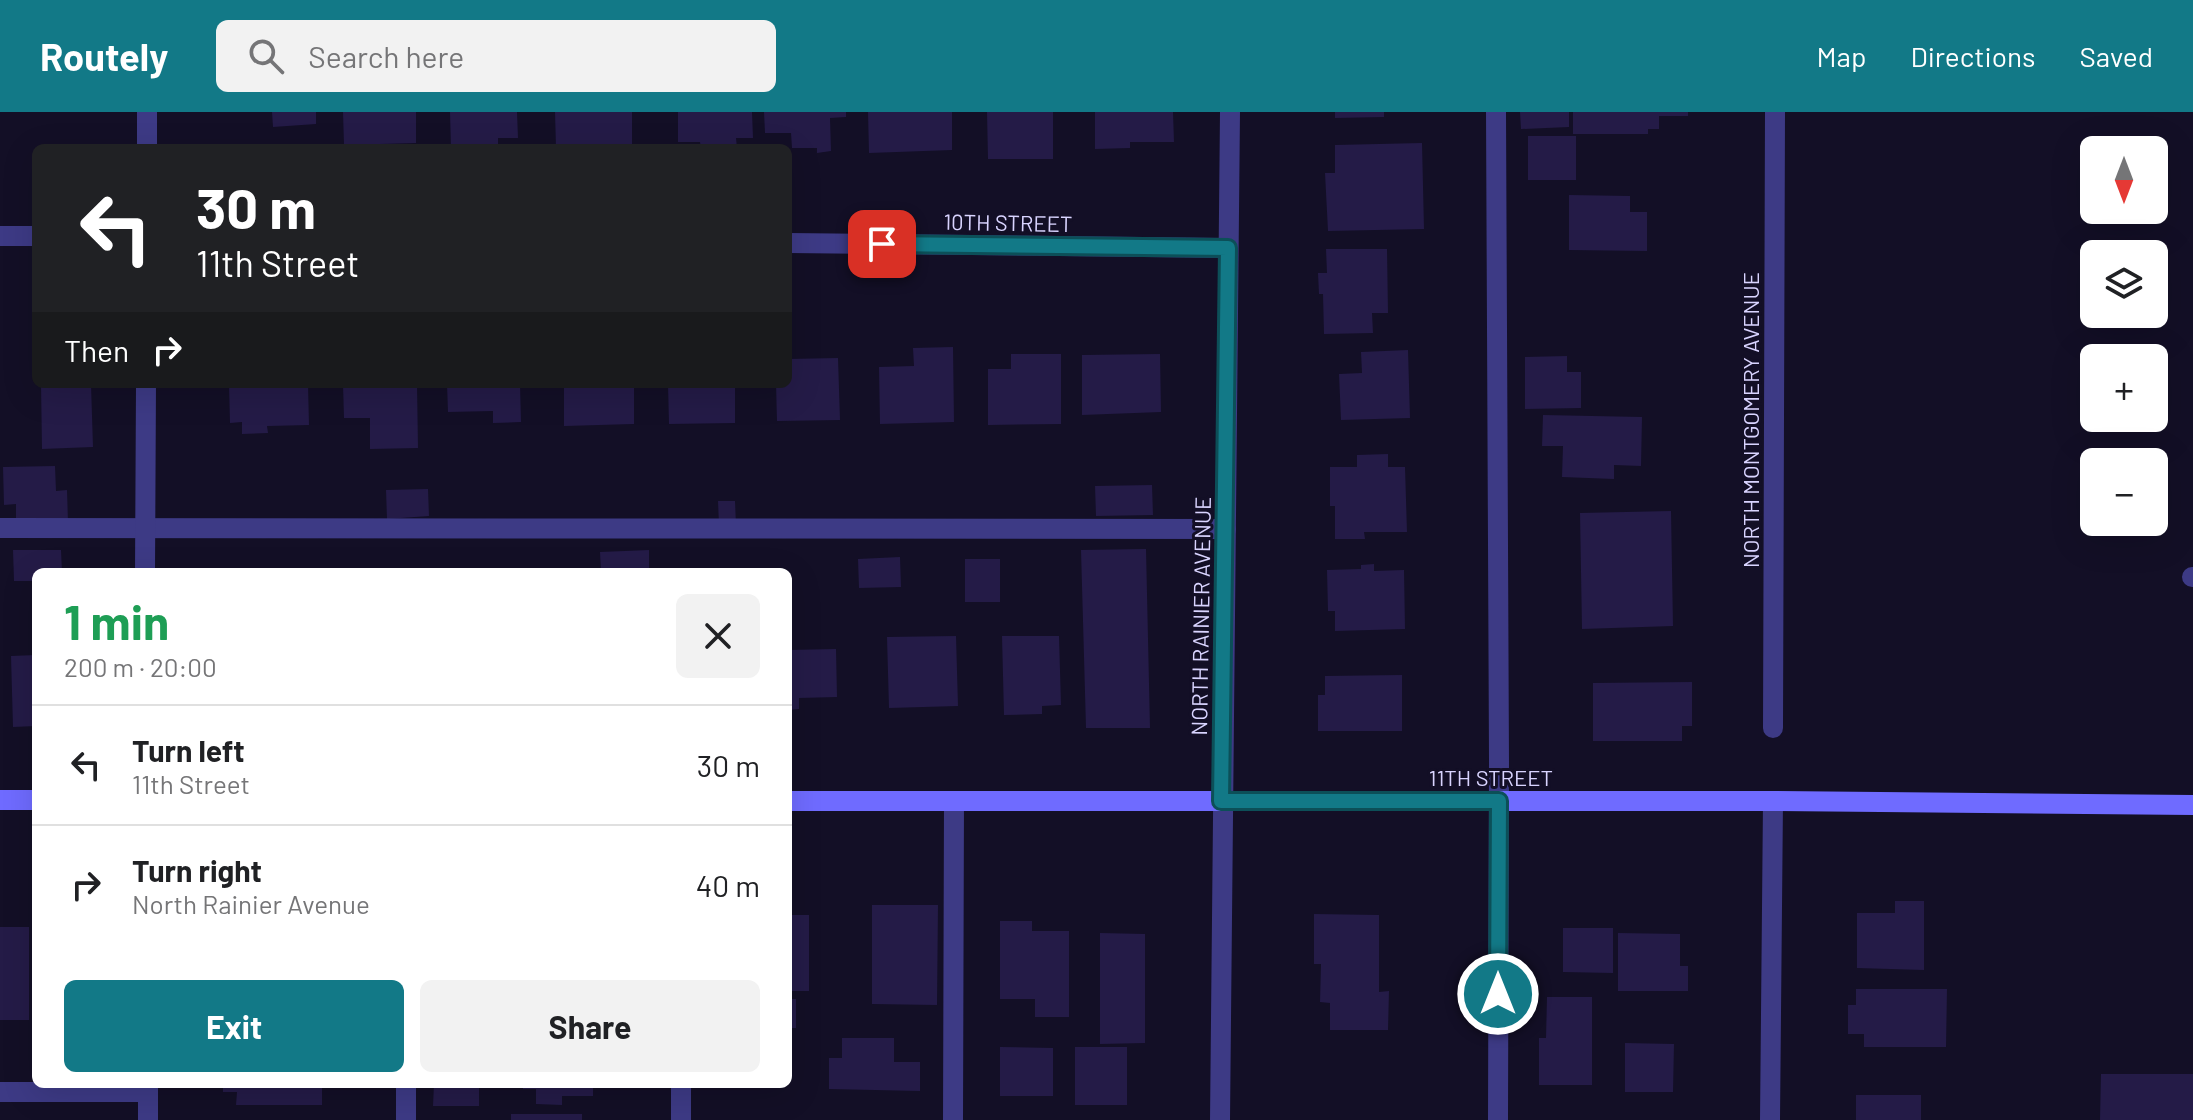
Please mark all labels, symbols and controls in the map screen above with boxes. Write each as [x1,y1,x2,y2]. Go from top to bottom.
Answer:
search box [216,20,776,92]
text: Routely [40,33,168,79]
icon: search [244,34,288,78]
text: Search here [308,38,464,74]
text: Map [1817,39,1866,73]
text: Directions [1910,39,2036,73]
text: Saved [2080,39,2153,73]
north arrow [2080,136,2168,224]
map controls [2080,136,2168,536]
text: 30 m [196,173,316,240]
icon: left [64,176,168,280]
street label: 10TH STREET [943,208,1073,236]
pin [848,210,916,278]
icon: arrive [860,222,904,266]
button: layers [2080,240,2168,328]
text: 11th Street [196,241,359,284]
street label: NORTH MONTGOMERY AVENUE [1737,272,1763,568]
icon: right [145,328,189,372]
text: Then [64,332,129,368]
button: + [2080,344,2168,432]
button: − [2080,448,2168,536]
street label: NORTH RAINIER AVENUE [1185,496,1215,736]
text: 1 min [64,592,169,650]
button: close [676,594,760,678]
text: 200 m · 20:00 [64,651,217,682]
text: Turn left [132,732,245,768]
icon: left [64,743,108,787]
text: 30 m [697,747,760,783]
street label: 11TH STREET [1429,764,1553,790]
text: 11th Street [132,768,250,799]
text: Turn right [132,852,262,888]
icon: right [64,863,108,907]
text: 40 m [696,867,760,903]
text: North Rainier Avenue [132,888,370,919]
position arrow [1456,952,1540,1036]
button: Exit [64,980,404,1072]
button: Share [420,980,760,1072]

